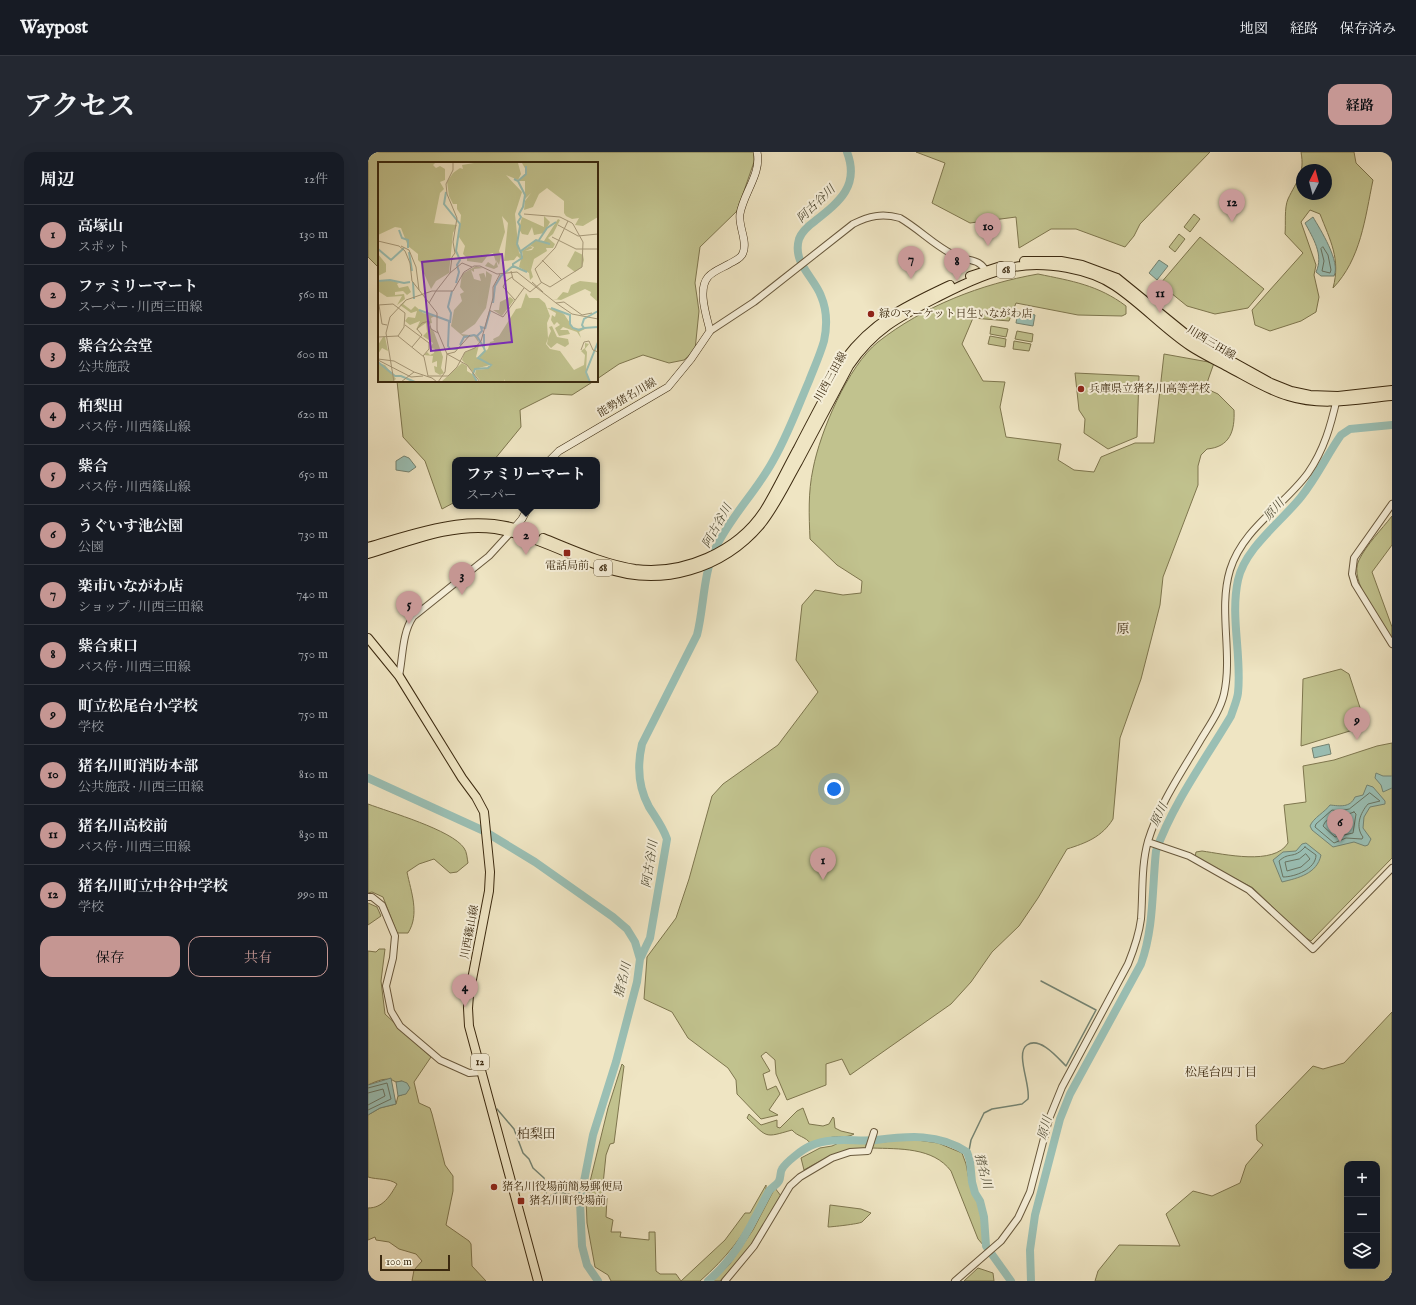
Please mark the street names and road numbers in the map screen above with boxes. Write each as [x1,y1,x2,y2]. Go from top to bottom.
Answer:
road number: 68 [997,262,1015,278]
street label: 川西三田線 [1184,323,1238,363]
street label: 川西三田線 [812,350,850,404]
street label: 能勢猪名川線 [595,375,659,421]
road number: 68 [594,560,612,576]
street label: 川西篠山線 [458,904,482,960]
road number: 12 [471,1054,489,1070]

